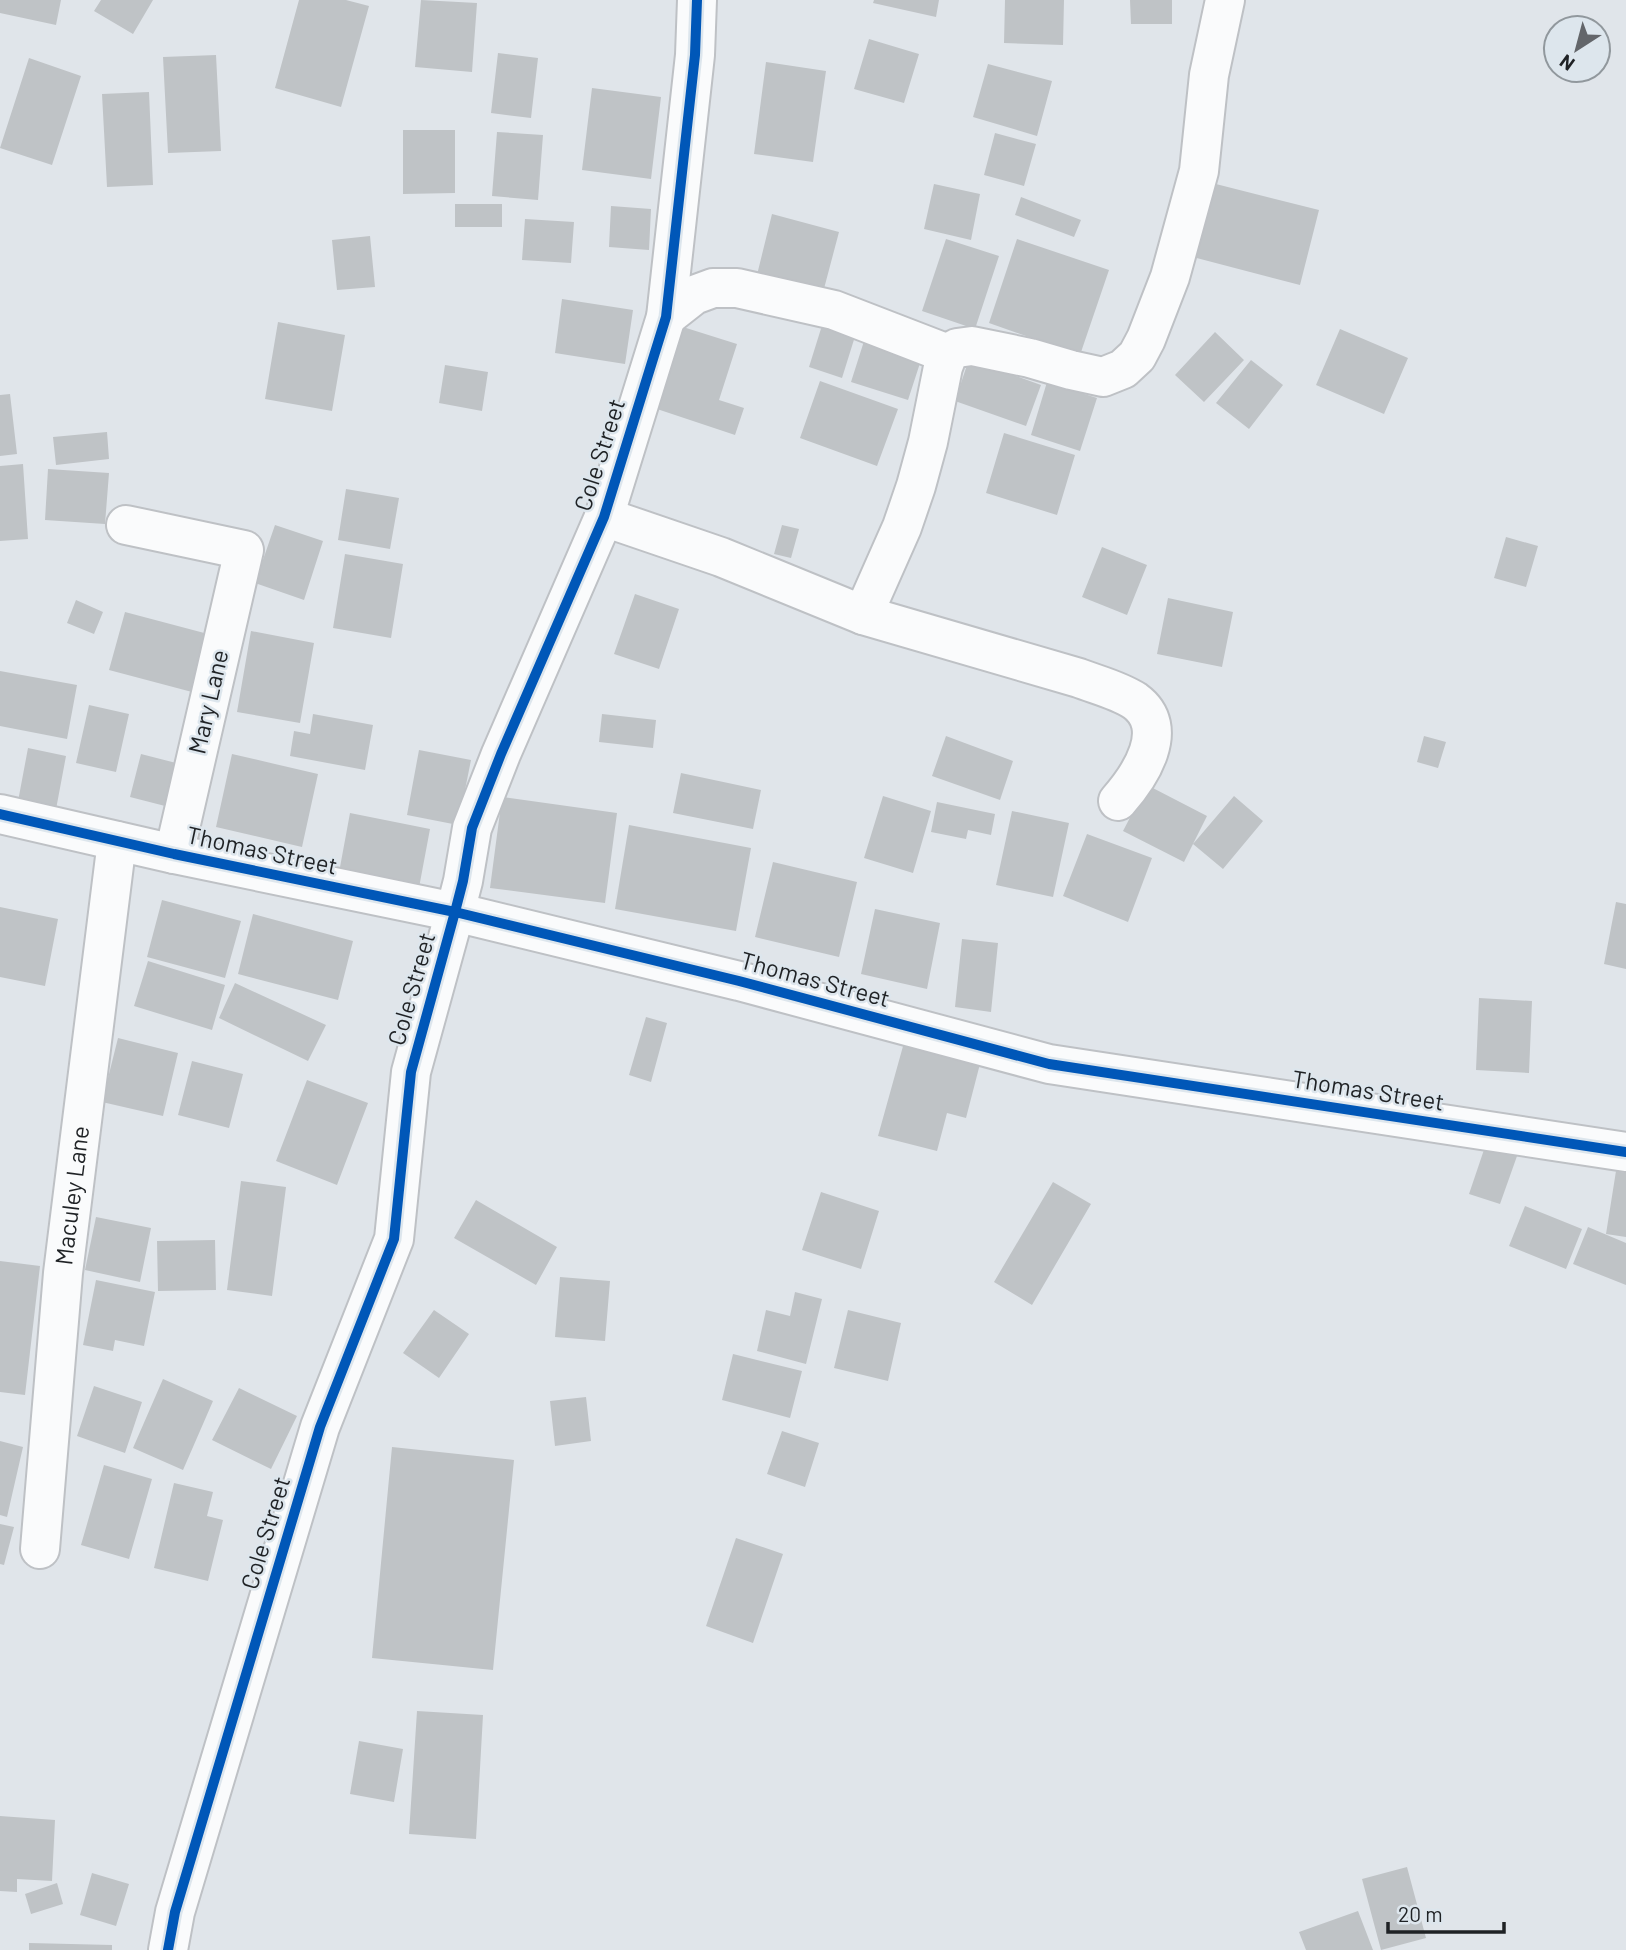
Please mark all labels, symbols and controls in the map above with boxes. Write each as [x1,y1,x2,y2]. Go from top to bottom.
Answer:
north arrow [1542,14,1612,84]
text: N [1555,50,1579,76]
street label: Cole Street [567,395,630,514]
street label: Mary Lane [181,647,234,757]
street label: Thomas Street [184,819,340,880]
street label: Cole Street [381,929,441,1048]
street label: Thomas Street [738,945,893,1012]
street label: Thomas Street [1290,1063,1446,1116]
street label: Maculey Lane [48,1124,94,1267]
street label: Cole Street [234,1473,295,1592]
scale bar [1388,1890,1504,1934]
text: 20 m [1398,1901,1443,1926]

